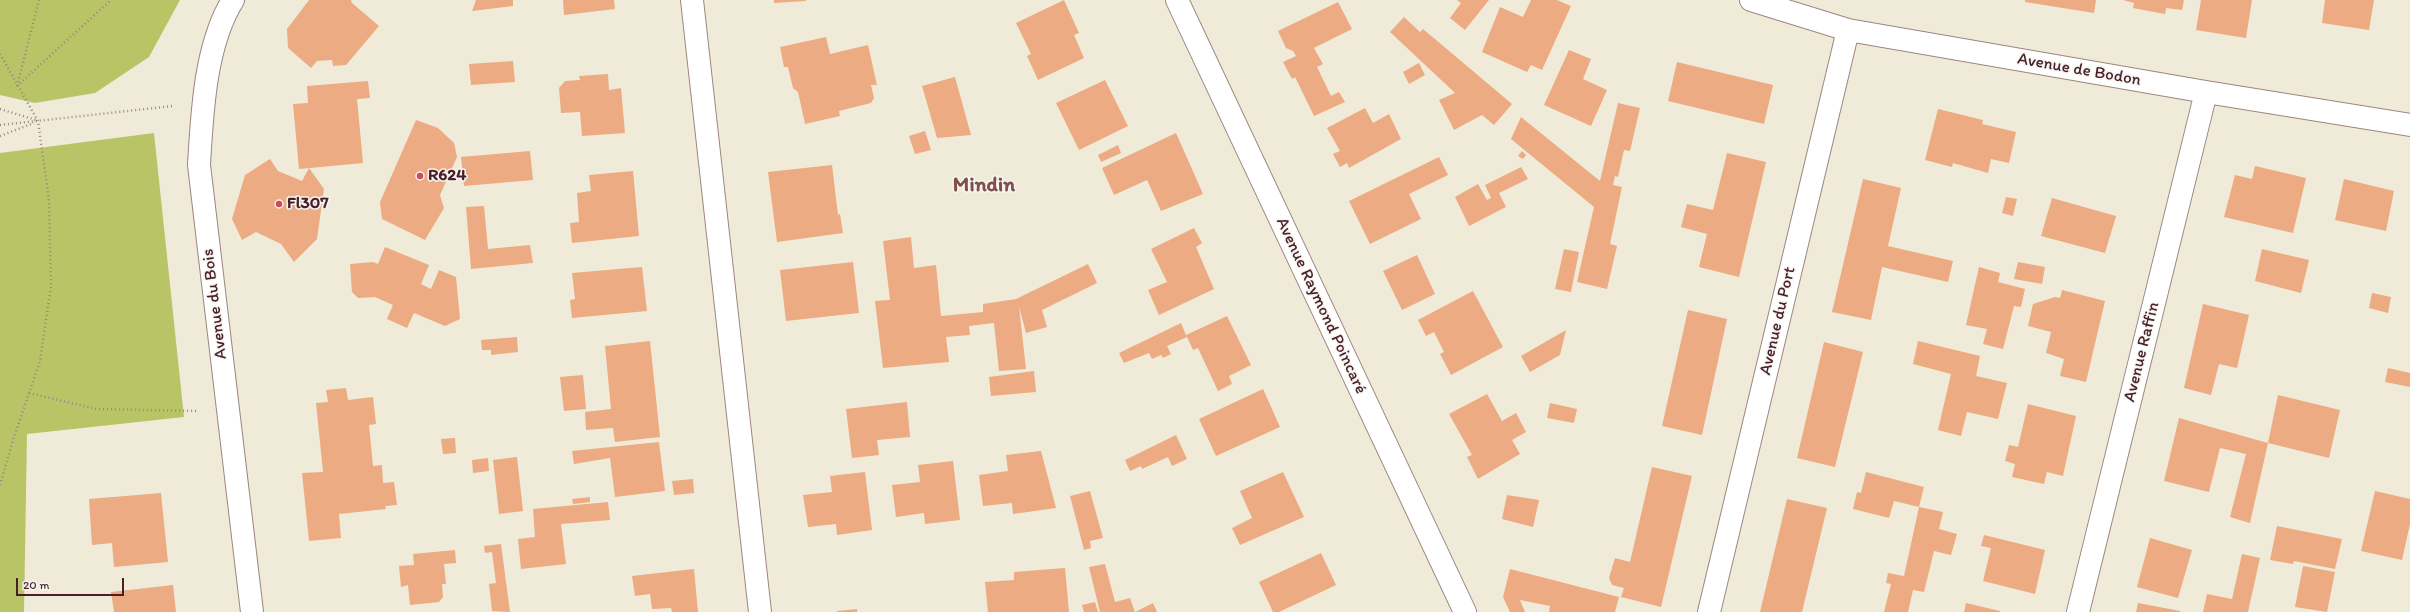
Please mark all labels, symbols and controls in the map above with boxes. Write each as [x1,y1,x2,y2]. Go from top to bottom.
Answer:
street label: Avenue de Bodon [2016,49,2142,91]
place label: R624 [428,166,466,186]
marker: R624 [415,171,425,181]
district label: Mindin [953,173,1015,199]
place label: Fl307 [287,194,329,214]
marker: Fl307 [274,199,284,209]
street label: Avenue Raymond Poincaré [1271,215,1371,397]
street label: Avenue du Bois [198,248,232,360]
street label: Avenue du Port [1756,265,1800,377]
street label: Avenue Raffin [2120,300,2164,404]
scale bar [18,570,126,596]
text: 20 m [23,578,50,592]

